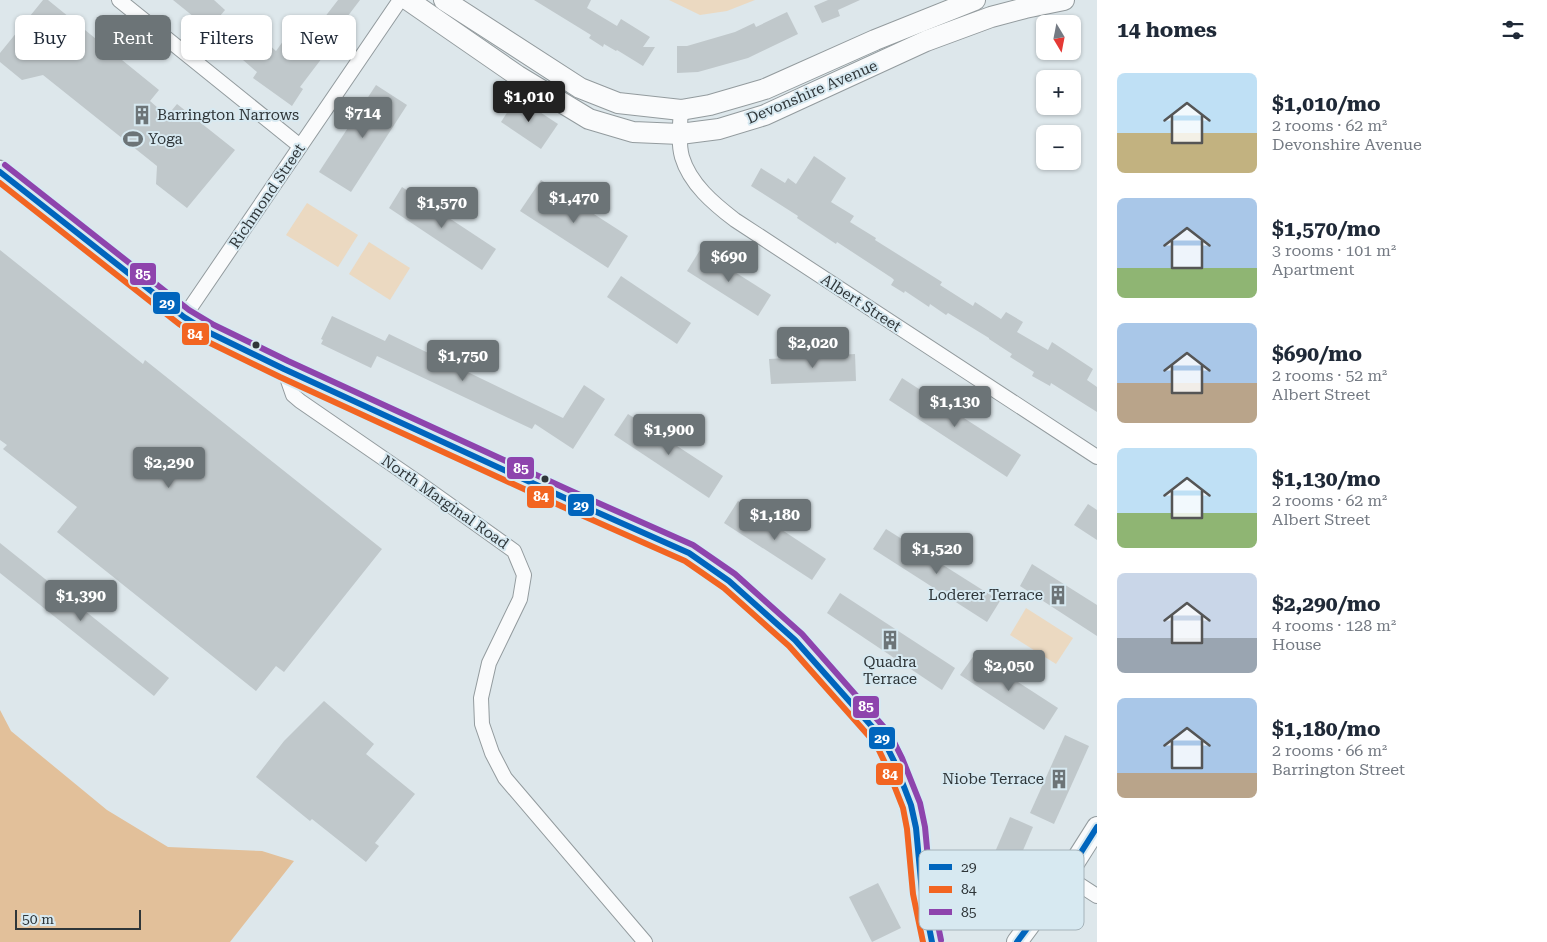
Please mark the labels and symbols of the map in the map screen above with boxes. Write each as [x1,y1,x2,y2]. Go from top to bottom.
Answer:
north arrow [1036,15,1081,60]
street label: Devonshire Avenue [744,56,880,128]
pin: $1,010 [488,80,570,123]
pin: $714 [333,96,393,139]
building icon: Barrington Narrows [131,104,153,126]
place label: Barrington Narrows [157,106,299,124]
sports icon: Yoga [122,128,144,150]
place label: Yoga [148,130,183,148]
street label: Richmond Street [225,140,309,252]
pin: $1,470 [533,182,615,224]
pin: $1,570 [401,186,483,229]
pin: $690 [699,240,759,283]
line badge: 85 [129,262,157,286]
text: 85 [135,266,151,282]
street label: Albert Street [817,270,905,336]
line badge: 29 [152,291,181,315]
text: 29 [159,295,175,311]
line badge: 84 [181,322,210,346]
text: 84 [187,326,203,342]
pin: $2,020 [772,326,854,369]
unlabelled marker [251,340,261,350]
pin: $1,750 [422,340,504,382]
pin: $1,130 [914,386,996,428]
pin: $1,900 [628,414,710,456]
pin: $2,290 [128,446,210,489]
street label: North Marginal Road [378,451,512,553]
line badge: 85 [506,456,535,480]
text: 85 [513,460,529,476]
unlabelled marker [540,474,550,484]
line badge: 84 [526,485,555,509]
text: 84 [533,488,549,504]
line badge: 29 [567,493,595,517]
text: 29 [573,497,589,513]
pin: $1,180 [734,498,816,541]
pin: $1,520 [896,532,978,575]
pin: $1,390 [40,580,122,622]
building icon: Loderer Terrace [1047,584,1069,606]
place label: Loderer Terrace [928,586,1043,604]
building icon: Quadra Terrace [879,629,901,651]
pin: $2,050 [968,650,1050,692]
place label: Quadra Terrace [863,653,917,688]
line badge: 85 [852,695,880,719]
text: 85 [858,698,874,714]
line badge: 29 [868,726,896,750]
text: 29 [874,730,890,746]
line badge: 84 [875,762,904,786]
text: 84 [882,766,898,782]
building icon: Niobe Terrace [1048,768,1070,790]
place label: Niobe Terrace [942,770,1044,788]
legend [919,850,1084,930]
text: 29 [961,859,977,875]
text: 84 [961,881,977,897]
text: 85 [961,904,977,920]
scale bar [15,907,141,930]

